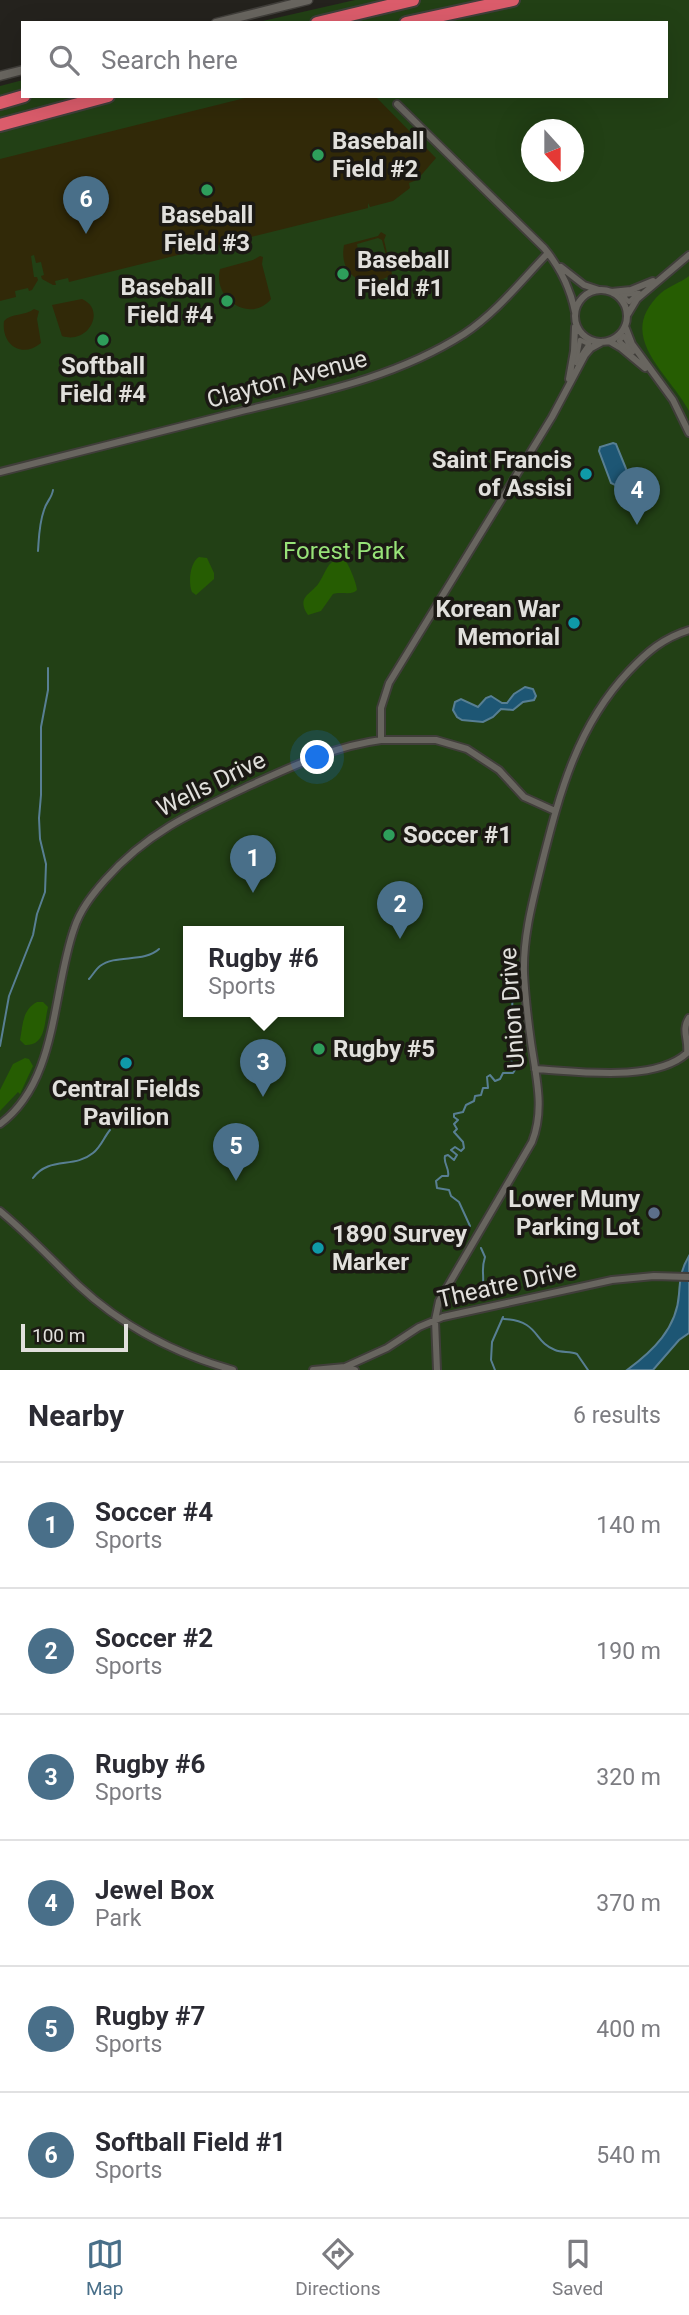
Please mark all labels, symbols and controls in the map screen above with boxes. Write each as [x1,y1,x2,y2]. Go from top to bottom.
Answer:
search box [21,21,668,98]
icon: search [45,41,83,79]
text: Search here [101,45,238,75]
north arrow [521,119,584,182]
place label: Baseball Field #2 [332,127,425,183]
marker: Baseball Field #2 [310,147,326,163]
pin: 6 [63,176,109,234]
marker: Baseball Field #3 [199,182,215,198]
place label: Baseball Field #3 [161,201,253,257]
place label: Baseball Field #1 [357,246,450,302]
marker: Baseball Field #1 [335,266,351,282]
place label: Baseball Field #4 [121,273,213,329]
marker: Baseball Field #4 [219,293,235,309]
marker: Softball Field #4 [95,332,111,348]
street label: Clayton Avenue [204,344,370,414]
place label: Softball Field #4 [60,352,146,408]
place label: Saint Francis of Assisi [432,446,572,502]
marker: Saint Francis of Assisi [578,466,594,482]
pin: 4 [614,467,660,525]
park label: Forest Park [283,537,406,565]
place label: Korean War Memorial [435,595,560,651]
marker: Korean War Memorial [566,615,582,631]
your location [300,740,334,774]
street label: Wells Drive [152,746,270,822]
place label: Soccer #1 [403,821,512,849]
marker: Soccer #1 [381,827,397,843]
pin: 1 [230,835,276,893]
pin: 2 [377,881,423,939]
popup [183,926,344,1017]
text: Rugby #6 [208,943,319,973]
street label: Union Drive [494,946,530,1070]
text: Sports [208,973,276,1000]
place label: Rugby #5 [333,1035,435,1063]
pin: 3 [240,1039,286,1097]
marker: Rugby #5 [311,1041,327,1057]
marker: Central Fields Pavilion [118,1055,134,1071]
place label: Central Fields Pavilion [52,1075,200,1131]
pin: 5 [213,1123,259,1181]
place label: Lower Muny Parking Lot [508,1185,641,1241]
marker: Lower Muny Parking Lot [646,1205,662,1221]
place label: 1890 Survey Marker [332,1220,468,1276]
marker: 1890 Survey Marker [310,1240,326,1256]
street label: Theatre Drive [435,1254,579,1314]
scale bar [21,1321,128,1353]
text: 100 m [32,1324,85,1347]
text: Nearby [28,1398,124,1433]
text: 6 results [573,1402,661,1429]
text: Soccer #4 [95,1497,213,1527]
text: 1 [44,1512,58,1539]
text: 140 m [596,1512,661,1539]
text: Sports [95,1527,162,1554]
text: Soccer #2 [95,1623,213,1653]
text: 2 [44,1638,58,1665]
text: 190 m [596,1638,661,1665]
text: Sports [95,1653,162,1680]
text: Rugby #6 [95,1749,205,1779]
text: 3 [44,1764,58,1791]
text: 320 m [596,1764,661,1791]
text: Sports [95,1779,162,1806]
text: Jewel Box [95,1875,214,1905]
text: 4 [44,1890,58,1917]
text: 370 m [596,1890,661,1917]
text: Park [95,1905,141,1932]
text: Rugby #7 [95,2001,205,2031]
text: 5 [44,2016,58,2043]
text: 400 m [596,2016,661,2043]
text: Sports [95,2031,162,2058]
text: Softball Field #1 [95,2127,286,2157]
text: 6 [44,2142,58,2169]
text: 540 m [596,2142,661,2169]
text: Sports [95,2157,162,2184]
tab: Map [86,2235,124,2300]
tab: Directions [295,2235,380,2300]
tab: Saved [552,2235,603,2300]

